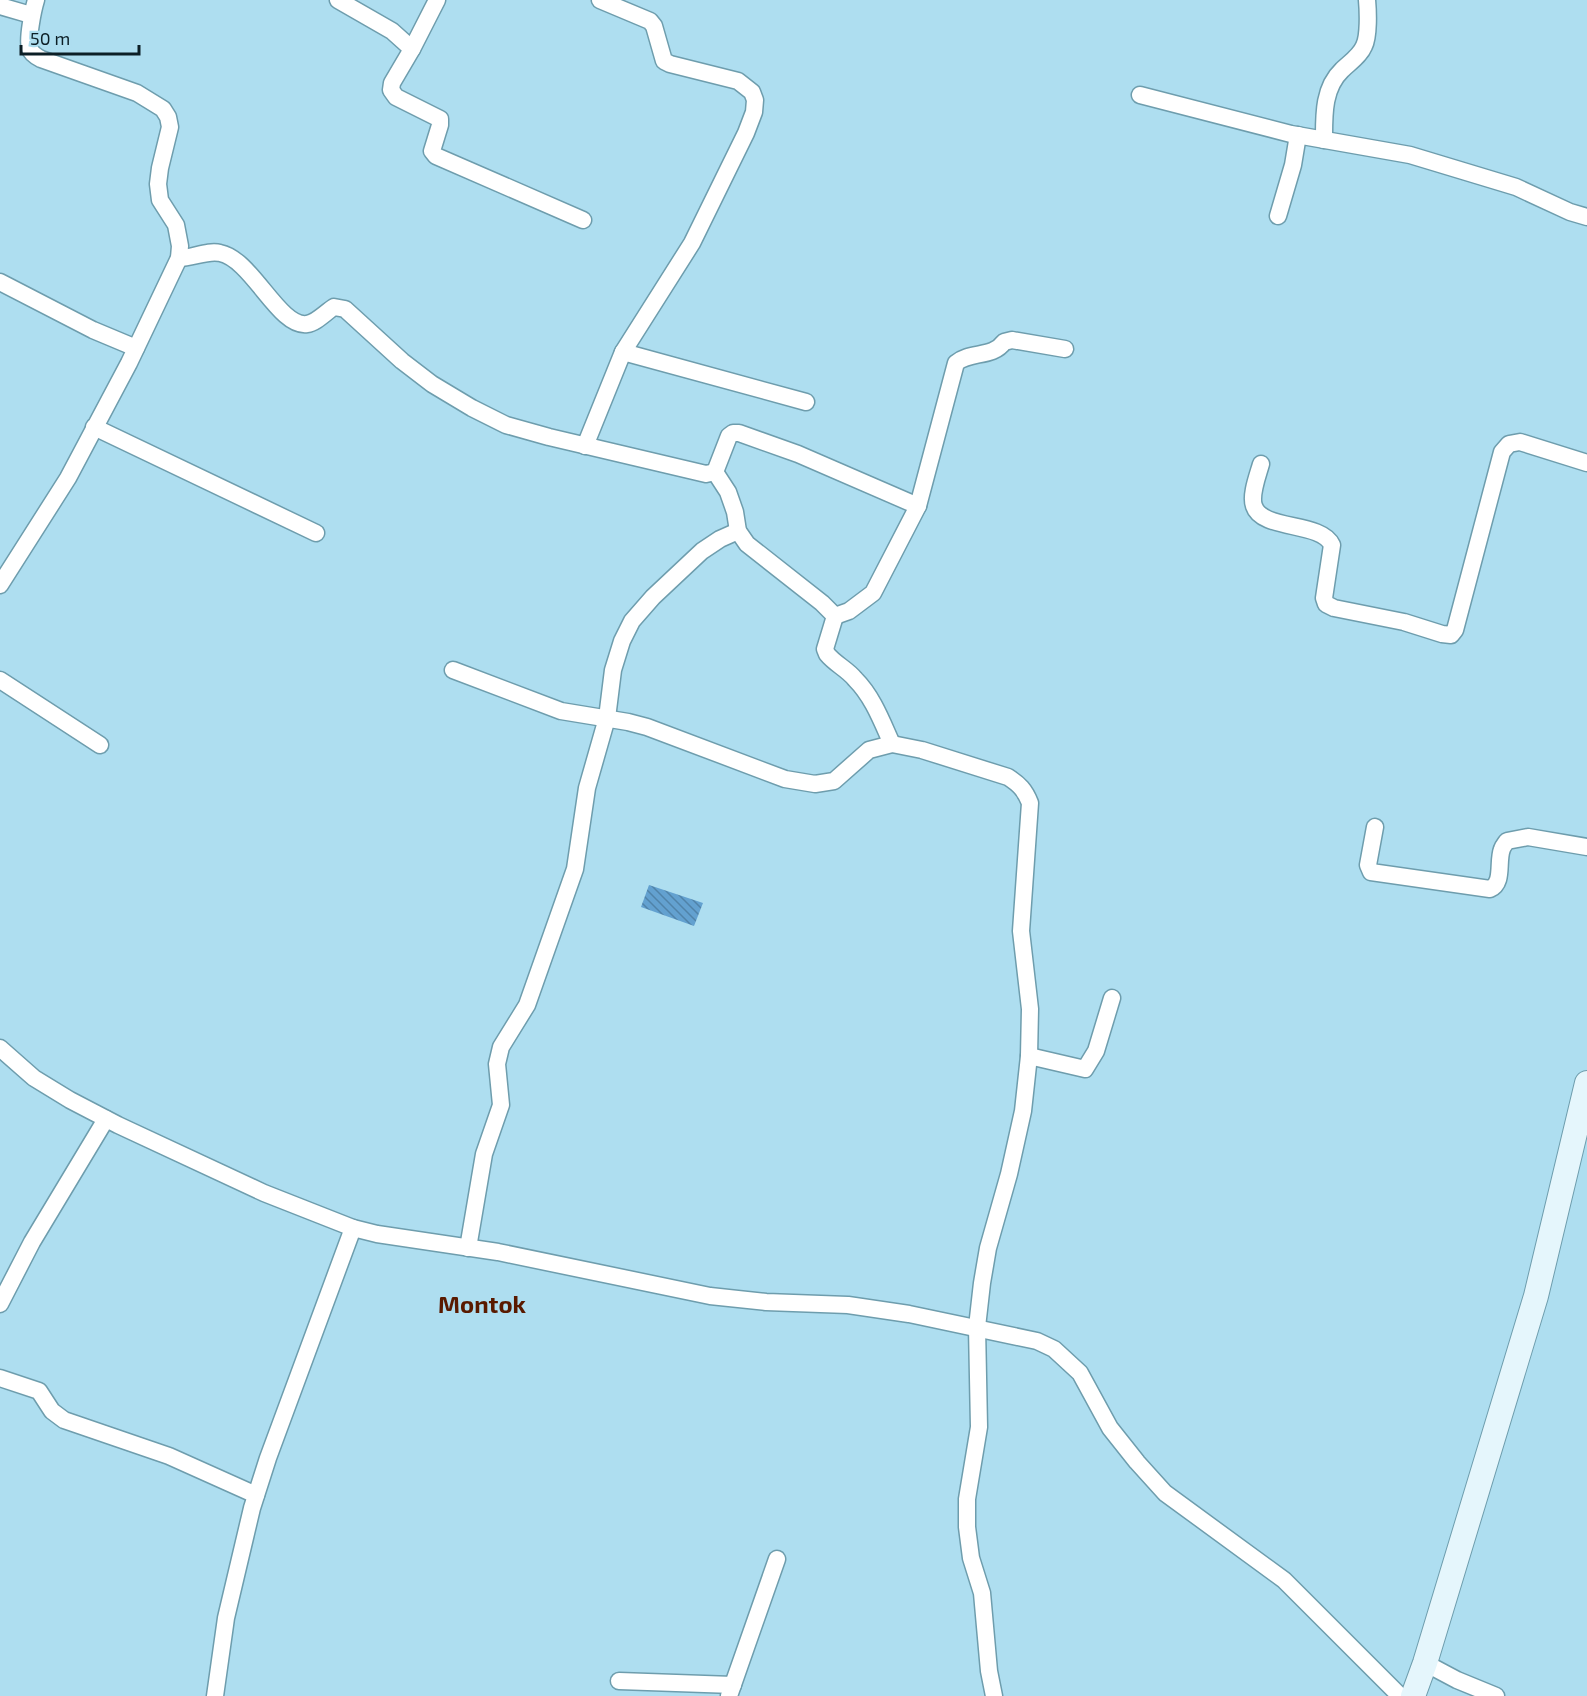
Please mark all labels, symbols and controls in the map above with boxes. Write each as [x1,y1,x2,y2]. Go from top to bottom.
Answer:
scale bar [21,18,140,56]
text: 50 m [30,27,70,49]
district label: Montok [438,1289,527,1318]

